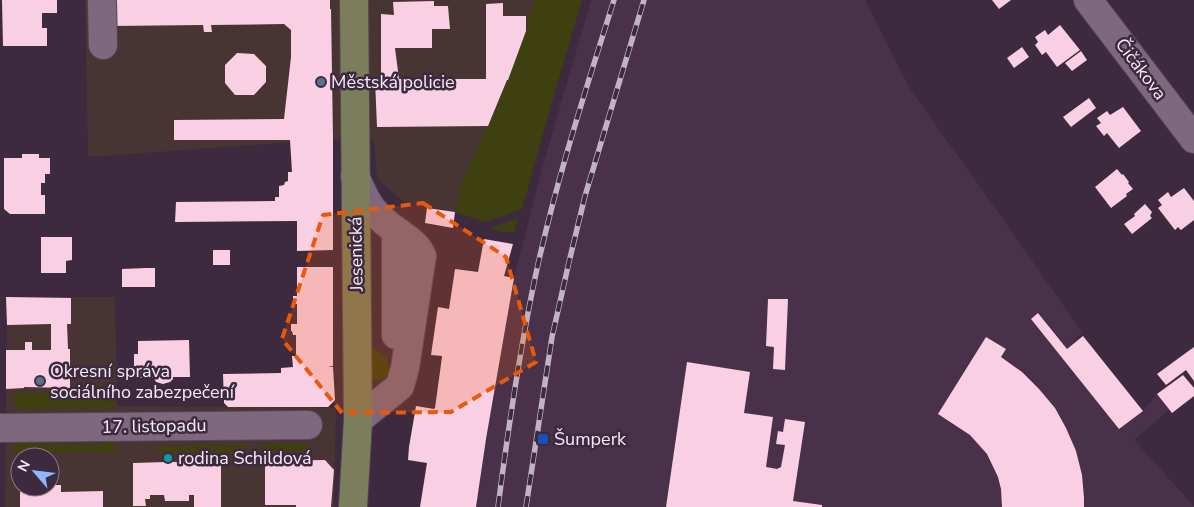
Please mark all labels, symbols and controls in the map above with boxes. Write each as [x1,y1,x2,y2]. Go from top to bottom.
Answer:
street label: Čičákova [1110,33,1172,105]
place label: Městská policie [331,70,455,94]
marker: Městská policie [315,76,327,88]
street label: Jesenická [343,216,369,293]
place label: Okresní správa sociálního zabezpečení [50,359,235,404]
marker: Okresní správa sociálního zabezpečení [34,375,46,387]
street label: 17. listopadu [101,413,207,439]
place label: Šumperk [554,427,627,451]
marker: Šumperk [536,432,550,446]
place label: rodina Schildová [178,446,311,470]
north arrow [10,447,60,497]
marker: rodina Schildová [162,452,174,464]
text: N [13,457,35,475]

